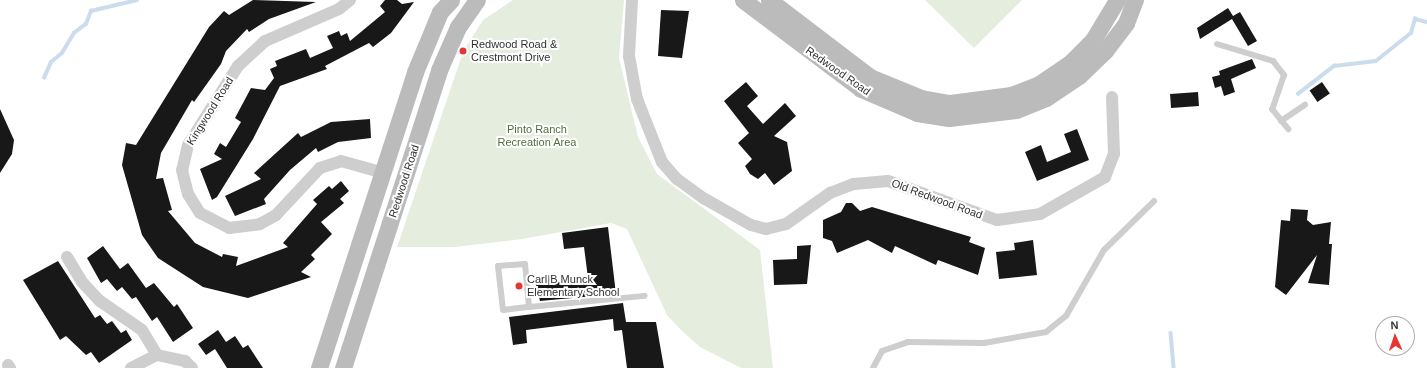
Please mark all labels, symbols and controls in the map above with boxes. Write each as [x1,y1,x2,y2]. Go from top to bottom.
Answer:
place label: Redwood Road & Crestmont Drive [471,38,557,64]
street label: Redwood Road [803,44,873,98]
marker: Redwood Road & Crestmont Drive [458,46,468,56]
street label: Kingwood Road [184,75,236,147]
park label: Pinto Ranch Recreation Area [497,123,577,149]
street label: Redwood Road [386,143,422,219]
street label: Old Redwood Road [890,176,984,222]
place label: Carl B Munck Elementary School [527,273,619,299]
marker: Carl B Munck Elementary School [514,281,524,291]
north arrow [1375,316,1415,356]
text: N [1390,319,1399,331]

